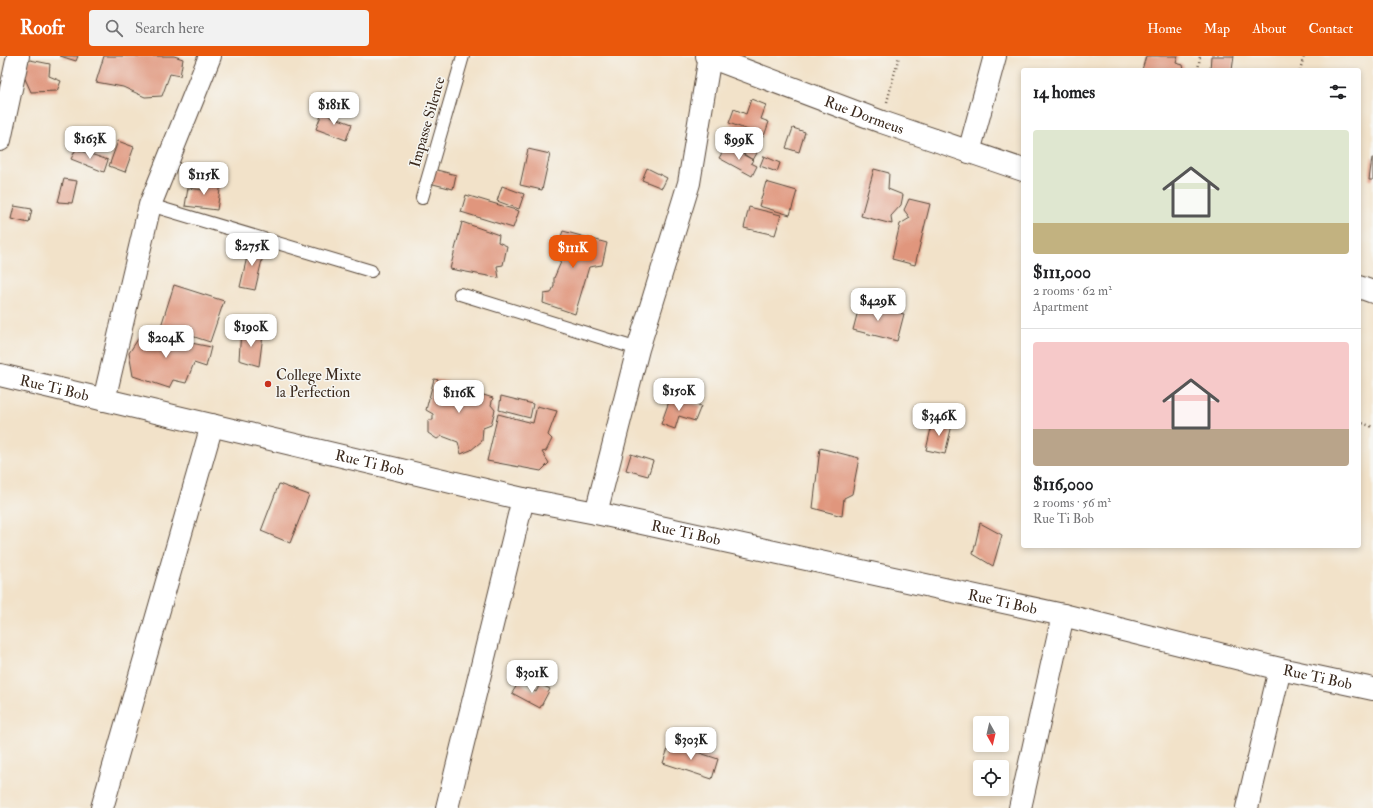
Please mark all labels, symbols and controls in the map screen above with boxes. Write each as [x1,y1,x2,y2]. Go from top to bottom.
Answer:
search box [89,10,369,46]
text: Roofr [20,16,65,40]
icon: search [103,17,125,39]
text: Search here [135,19,204,38]
text: Home [1147,20,1182,37]
text: Map [1204,20,1230,37]
text: About [1252,20,1286,37]
text: Contact [1308,20,1353,37]
street label: Impasse Silence [405,75,450,170]
icon: filters [1327,81,1349,103]
text: 14 homes [1033,82,1095,103]
pin: $181K [306,92,362,126]
street label: Rue Dormeus [822,92,906,139]
text: $181K [318,97,350,113]
pin: $163K [62,126,118,160]
pin: $99K [715,127,763,161]
text: $163K [74,131,106,147]
text: $99K [724,132,754,148]
icon: home [1155,156,1227,228]
pin: $115K [176,162,232,196]
text: $115K [188,167,220,183]
pin: $275K [224,233,280,267]
pin: $111K [545,235,601,269]
text: $275K [235,238,269,254]
text: $111K [558,240,588,256]
text: $111,000 [1033,262,1091,283]
text: 2 rooms · 62 m² [1033,283,1112,299]
pin: $429K [850,288,906,322]
text: $429K [860,293,896,309]
text: Apartment [1033,299,1089,315]
pin: $190K [223,314,279,348]
text: $190K [234,319,268,335]
pin: $204K [138,325,194,359]
text: $204K [148,330,184,346]
place label: College Mixte la Perfection [276,366,361,402]
icon: home [1155,368,1227,440]
street label: Rue Ti Bob [18,371,91,406]
pin: $150K [651,378,707,412]
marker: College Mixte la Perfection [263,379,273,389]
pin: $116K [431,380,487,414]
text: $150K [662,383,696,399]
text: $116K [443,385,475,401]
pin: $346K [911,403,967,437]
text: $346K [922,408,956,424]
street label: Rue Ti Bob [333,446,406,481]
text: $116,000 [1033,474,1093,495]
text: 2 rooms · 56 m² [1033,495,1111,511]
text: Rue Ti Bob [1033,511,1094,527]
street label: Rue Ti Bob [650,516,722,550]
street label: Rue Ti Bob [966,586,1039,619]
pin: $301K [504,660,560,694]
street label: Rue Ti Bob [1281,661,1354,694]
text: $301K [516,665,548,681]
north arrow [973,716,1009,752]
map controls [973,716,1009,796]
pin: $303K [663,727,719,761]
text: $303K [674,732,708,748]
button: locate [973,760,1009,796]

